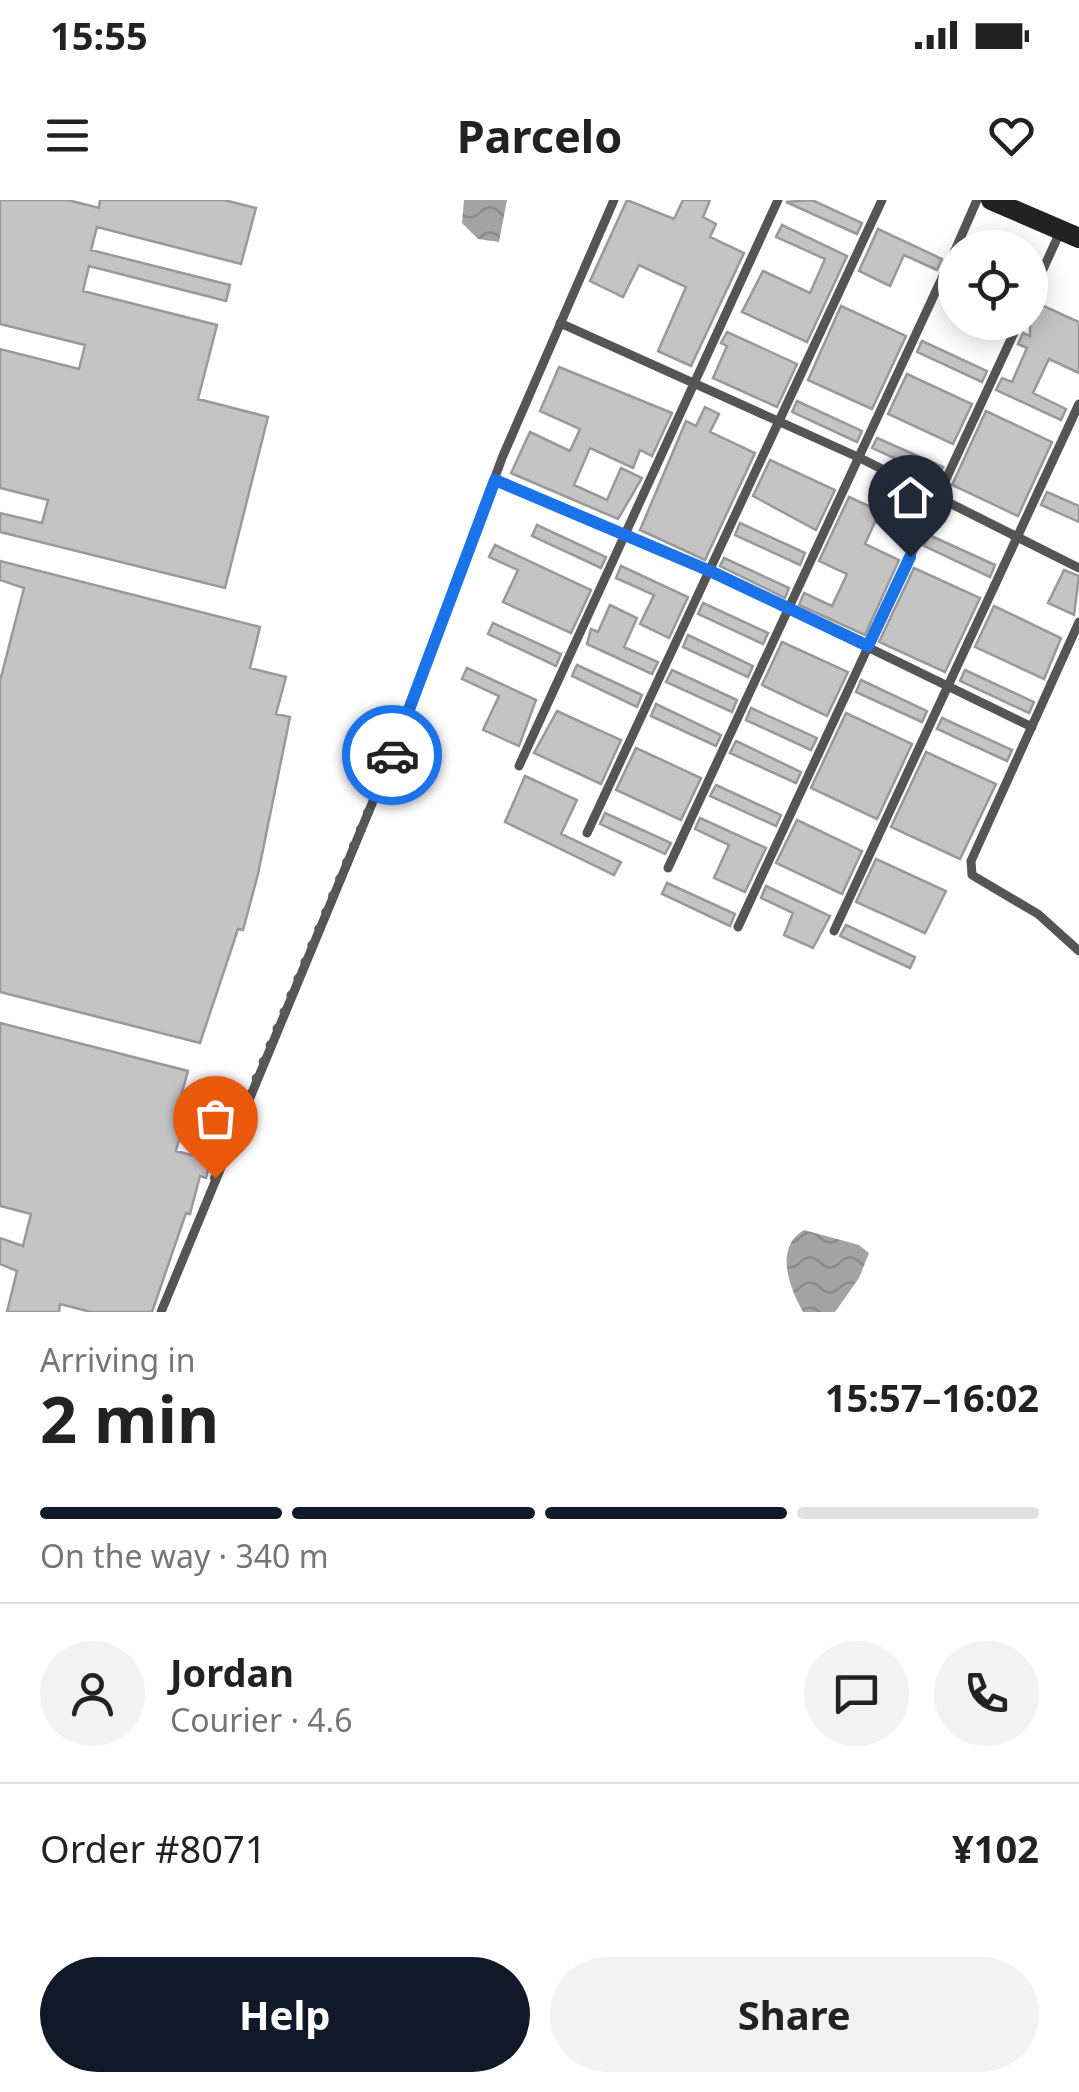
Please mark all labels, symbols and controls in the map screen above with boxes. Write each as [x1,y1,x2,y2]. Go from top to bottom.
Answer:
text: 15:55 [50,9,148,61]
text: Parcelo [457,105,622,166]
icon: menu [40,108,95,163]
icon: heart [984,108,1039,163]
map controls [938,230,1048,340]
button: locate [938,230,1048,340]
pin [868,455,953,558]
icon: home [883,470,938,525]
courier [342,705,442,805]
icon: car [365,728,420,783]
pin [173,1076,258,1179]
icon: bag [188,1091,243,1146]
text: Arriving in [40,1338,195,1381]
text: 15:57–16:02 [825,1371,1039,1423]
text: 2 min [40,1374,219,1462]
text: On the way · 340 m [40,1534,329,1577]
button: person [40,1641,145,1746]
button: chat [804,1641,909,1746]
button: phone [934,1641,1039,1746]
text: Jordan [170,1646,294,1698]
text: Courier · 4.6 [170,1698,353,1741]
text: Order #8071 [40,1822,266,1874]
text: ¥102 [952,1822,1039,1874]
button: Help [40,1957,530,2072]
button: Share [550,1957,1039,2072]

